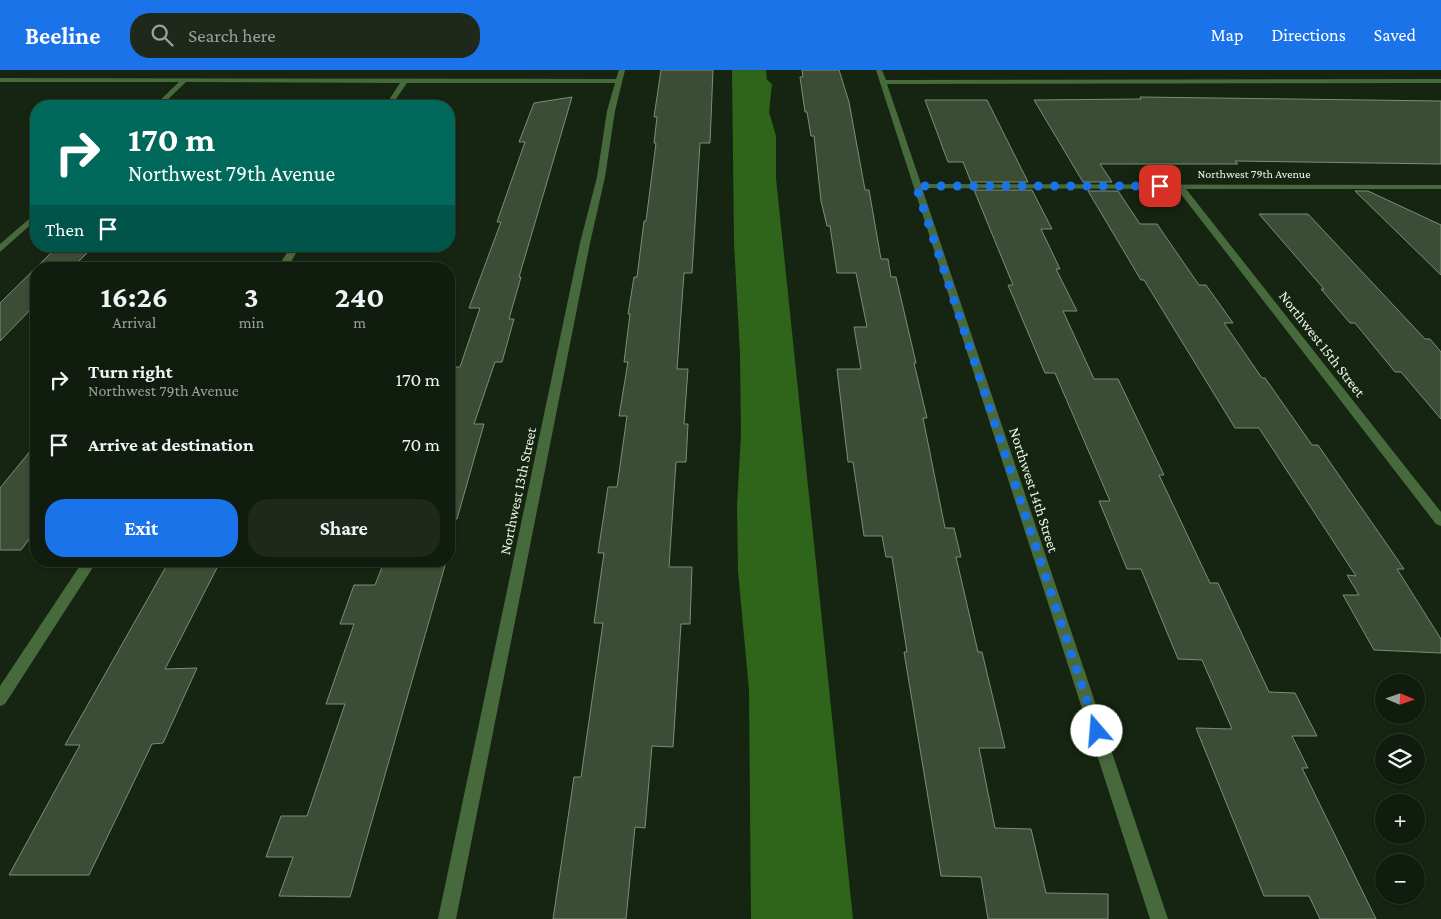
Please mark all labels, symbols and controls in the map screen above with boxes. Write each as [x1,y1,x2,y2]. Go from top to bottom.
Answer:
search box [130,13,480,58]
icon: search [148,21,176,49]
text: Beeline [25,22,100,49]
text: Search here [188,25,276,46]
text: Map [1211,25,1243,45]
text: Directions [1271,25,1346,45]
text: Saved [1374,25,1416,45]
icon: right [45,120,110,185]
text: 170 m [128,120,215,159]
text: Northwest 79th Avenue [128,161,335,186]
pin [1139,165,1181,207]
street label: Northwest 79th Avenue [1198,167,1311,181]
icon: arrive [1146,172,1174,200]
icon: arrive [94,215,122,243]
text: Then [45,219,84,240]
text: 16:26 [101,280,168,313]
text: 3 [244,280,259,313]
text: 240 [335,280,384,313]
street label: Northwest 15th Street [1276,288,1369,401]
text: Arrival [113,314,156,331]
text: min [239,314,264,331]
text: m [353,314,366,331]
text: Turn right [88,361,173,382]
icon: right [45,366,73,394]
text: 170 m [396,369,440,390]
text: Northwest 79th Avenue [88,382,239,399]
street label: Northwest 13th Street [497,425,540,556]
street label: Northwest 14th Street [1006,426,1062,555]
icon: arrive [45,431,73,459]
text: Arrive at destination [88,434,254,455]
text: 70 m [402,434,440,455]
button: Exit [45,499,238,557]
button: Share [248,499,440,557]
north arrow [1375,674,1425,724]
map controls [1375,674,1425,904]
position arrow [1070,704,1122,756]
button: layers [1375,734,1425,784]
button: + [1375,794,1425,844]
button: − [1375,854,1425,904]

